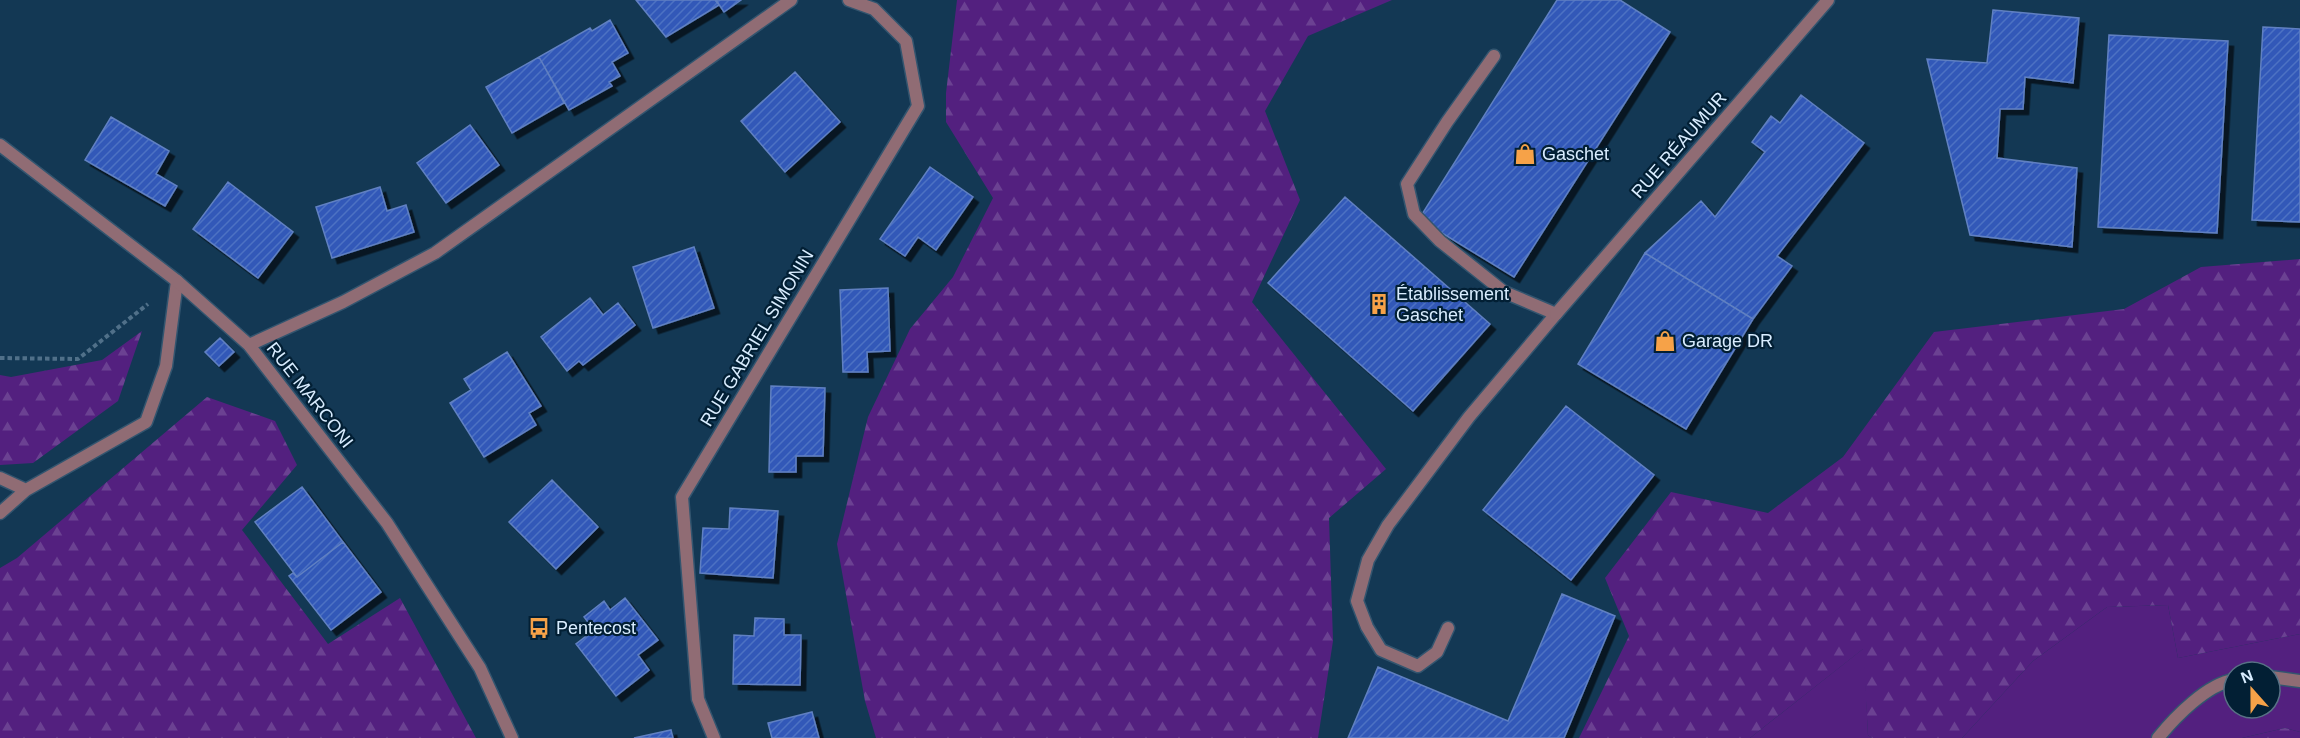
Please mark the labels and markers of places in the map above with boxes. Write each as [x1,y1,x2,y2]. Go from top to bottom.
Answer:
shop icon: Gaschet [1513,142,1537,166]
place label: Gaschet [1542,144,1609,164]
place label: Établissement Gaschet [1396,284,1509,325]
building icon: Établissement Gaschet [1367,292,1391,316]
shop icon: Garage DR [1653,329,1677,353]
place label: Garage DR [1682,331,1773,351]
bus stop icon: Pentecost [527,616,551,640]
place label: Pentecost [556,618,636,638]

